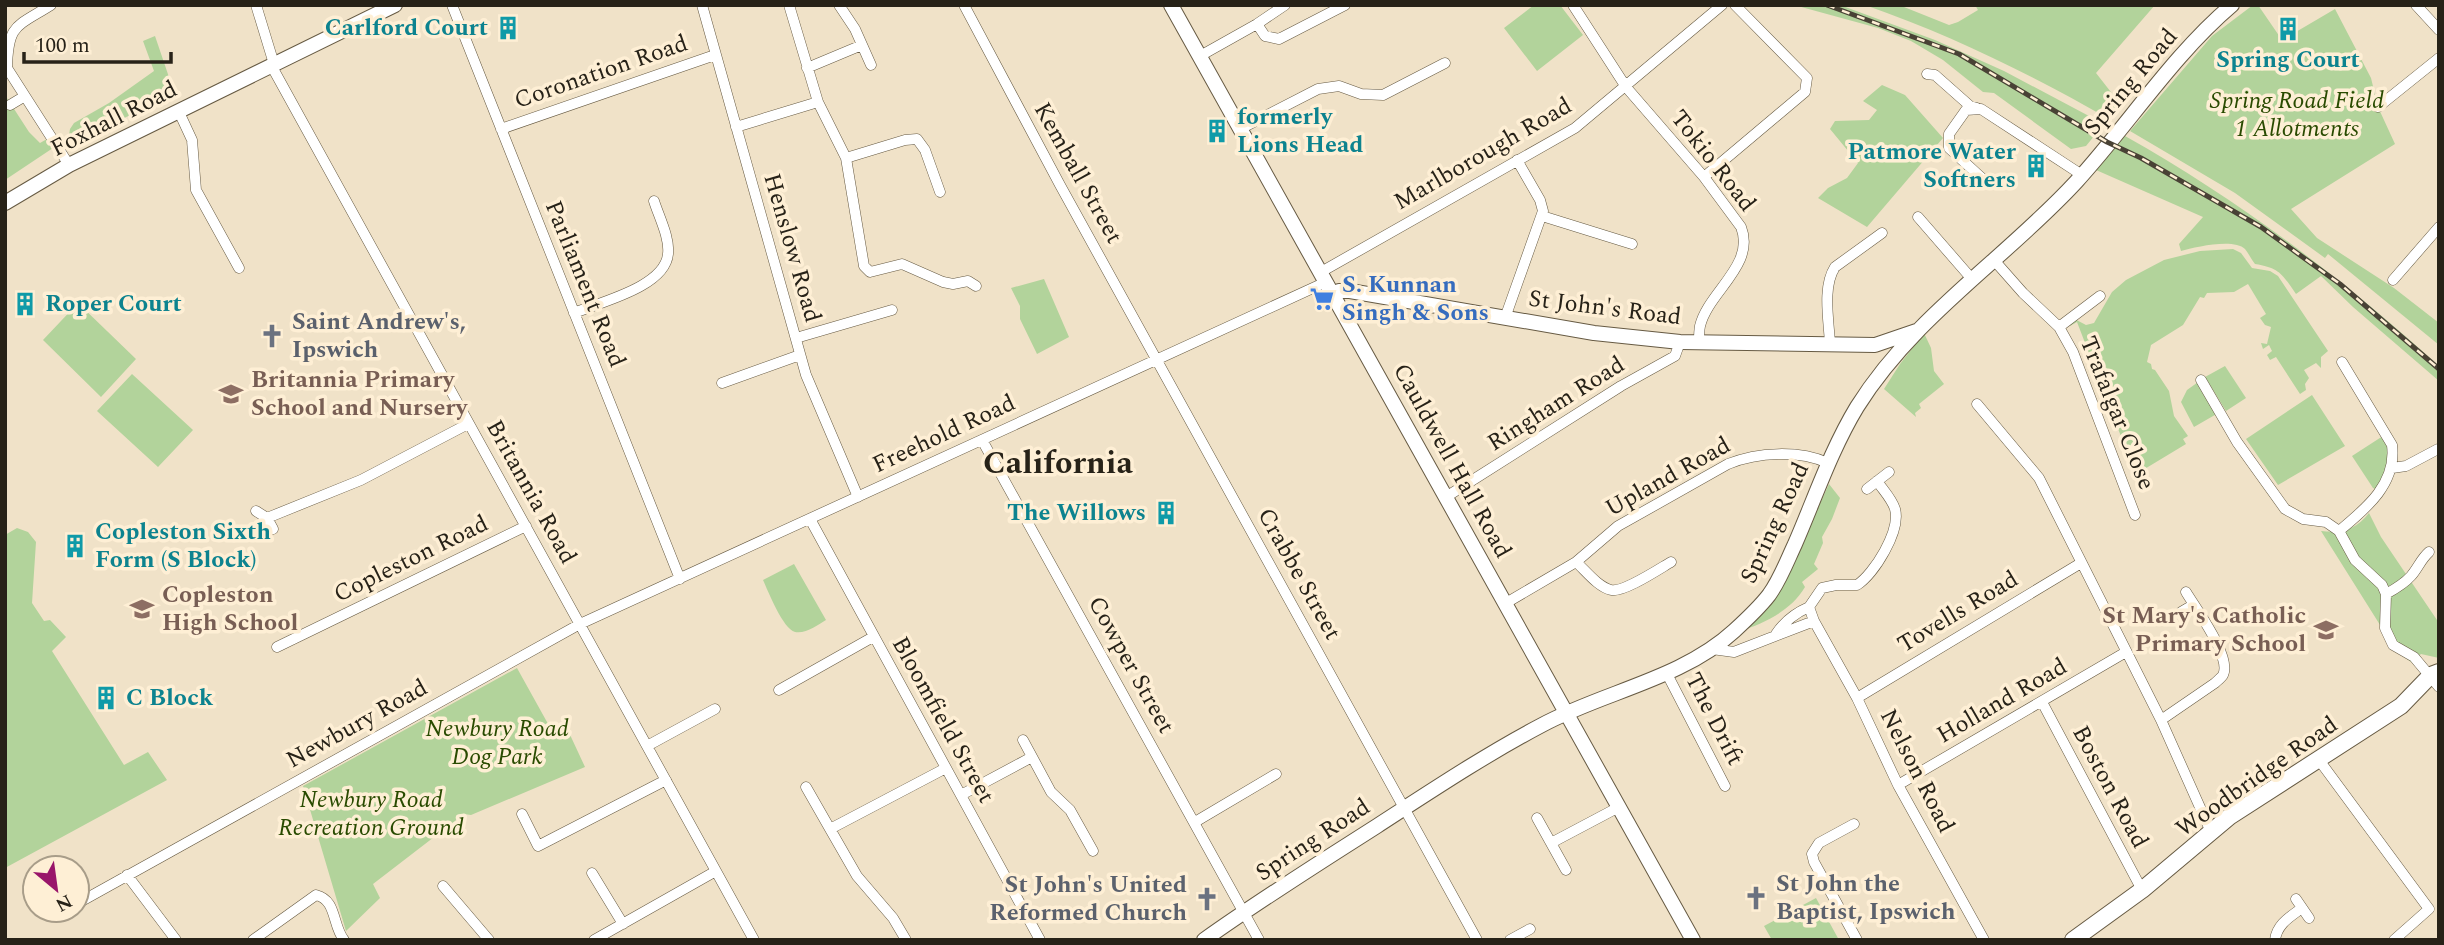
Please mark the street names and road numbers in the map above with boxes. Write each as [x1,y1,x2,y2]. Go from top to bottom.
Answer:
street label: Spring Road [2075,20,2187,144]
street label: Coronation Road [509,25,693,119]
street label: Foxhall Road [44,72,184,166]
street label: Marlborough Road [1387,88,1579,220]
street label: Kemball Street [1024,96,1132,250]
street label: Tokio Road [1661,102,1765,220]
street label: Henslow Road [754,169,830,327]
street label: Parliament Road [535,195,635,373]
street label: St John's Road [1527,281,1683,335]
street label: Trafalgar Close [2070,331,2164,495]
street label: Ringham Road [1480,347,1632,461]
street label: Cauldwell Hall Road [1383,357,1521,565]
street label: Freehold Road [866,385,1022,483]
street label: Britannia Road [476,413,586,571]
street label: Upland Road [1599,428,1737,526]
street label: Spring Road [1731,456,1819,590]
street label: Crabbe Street [1248,501,1350,647]
street label: Copleston Road [327,506,495,612]
street label: Tovells Road [1891,562,2025,662]
street label: Cowper Street [1078,590,1184,740]
street label: Bloomfield Street [882,630,1004,810]
street label: Holland Road [1930,649,2074,753]
street label: The Drift [1675,666,1753,772]
street label: Newbury Road [280,670,434,778]
street label: Nelson Road [1870,703,1964,839]
street label: Woodbridge Road [2168,707,2346,847]
street label: Boston Road [2063,719,2157,855]
street label: Spring Road [1248,789,1378,891]

